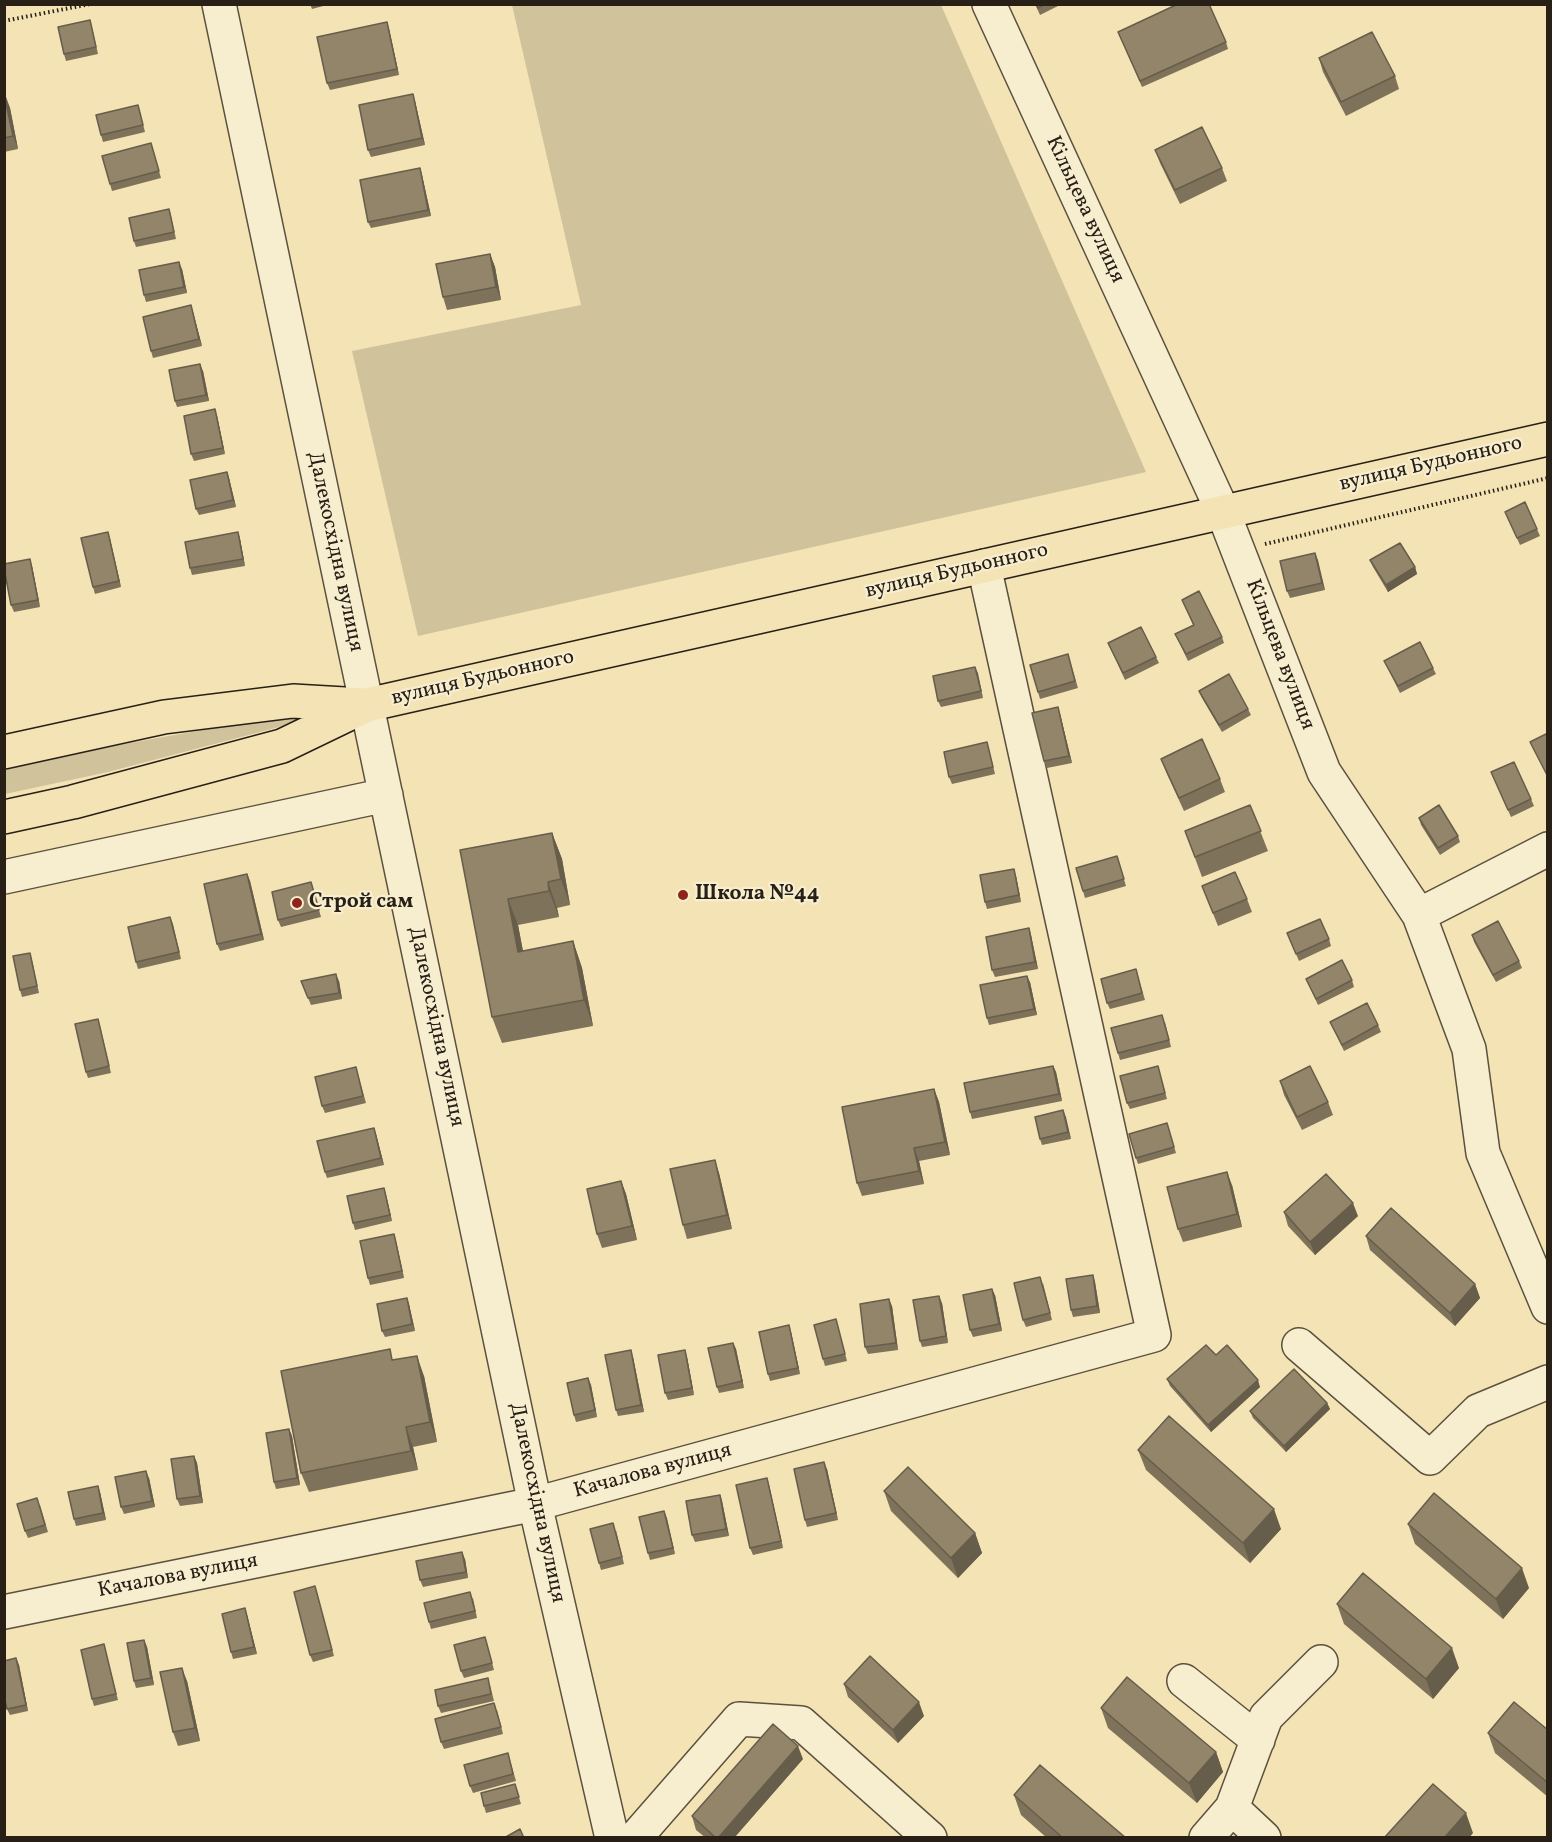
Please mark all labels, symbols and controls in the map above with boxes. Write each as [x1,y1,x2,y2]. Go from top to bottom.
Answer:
street label: Кільцева вулиця [1039,133,1129,287]
street label: вулиця Будьонного [1337,432,1525,498]
street label: Далекосхідна вулиця [300,450,368,654]
street label: вулиця Будьонного [863,539,1051,605]
street label: Кільцева вулиця [1239,576,1319,734]
street label: вулиця Будьонного [389,646,577,712]
place label: Школа №44 [695,882,819,908]
marker: Школа №44 [676,888,690,902]
place label: Строй сам [309,890,413,916]
marker: Строй сам [290,896,304,910]
street label: Далекосхідна вулиця [401,925,469,1129]
street label: Далекосхідна вулиця [502,1401,570,1605]
street label: Качалова вулиця [571,1439,735,1505]
street label: Качалова вулиця [96,1549,260,1605]

